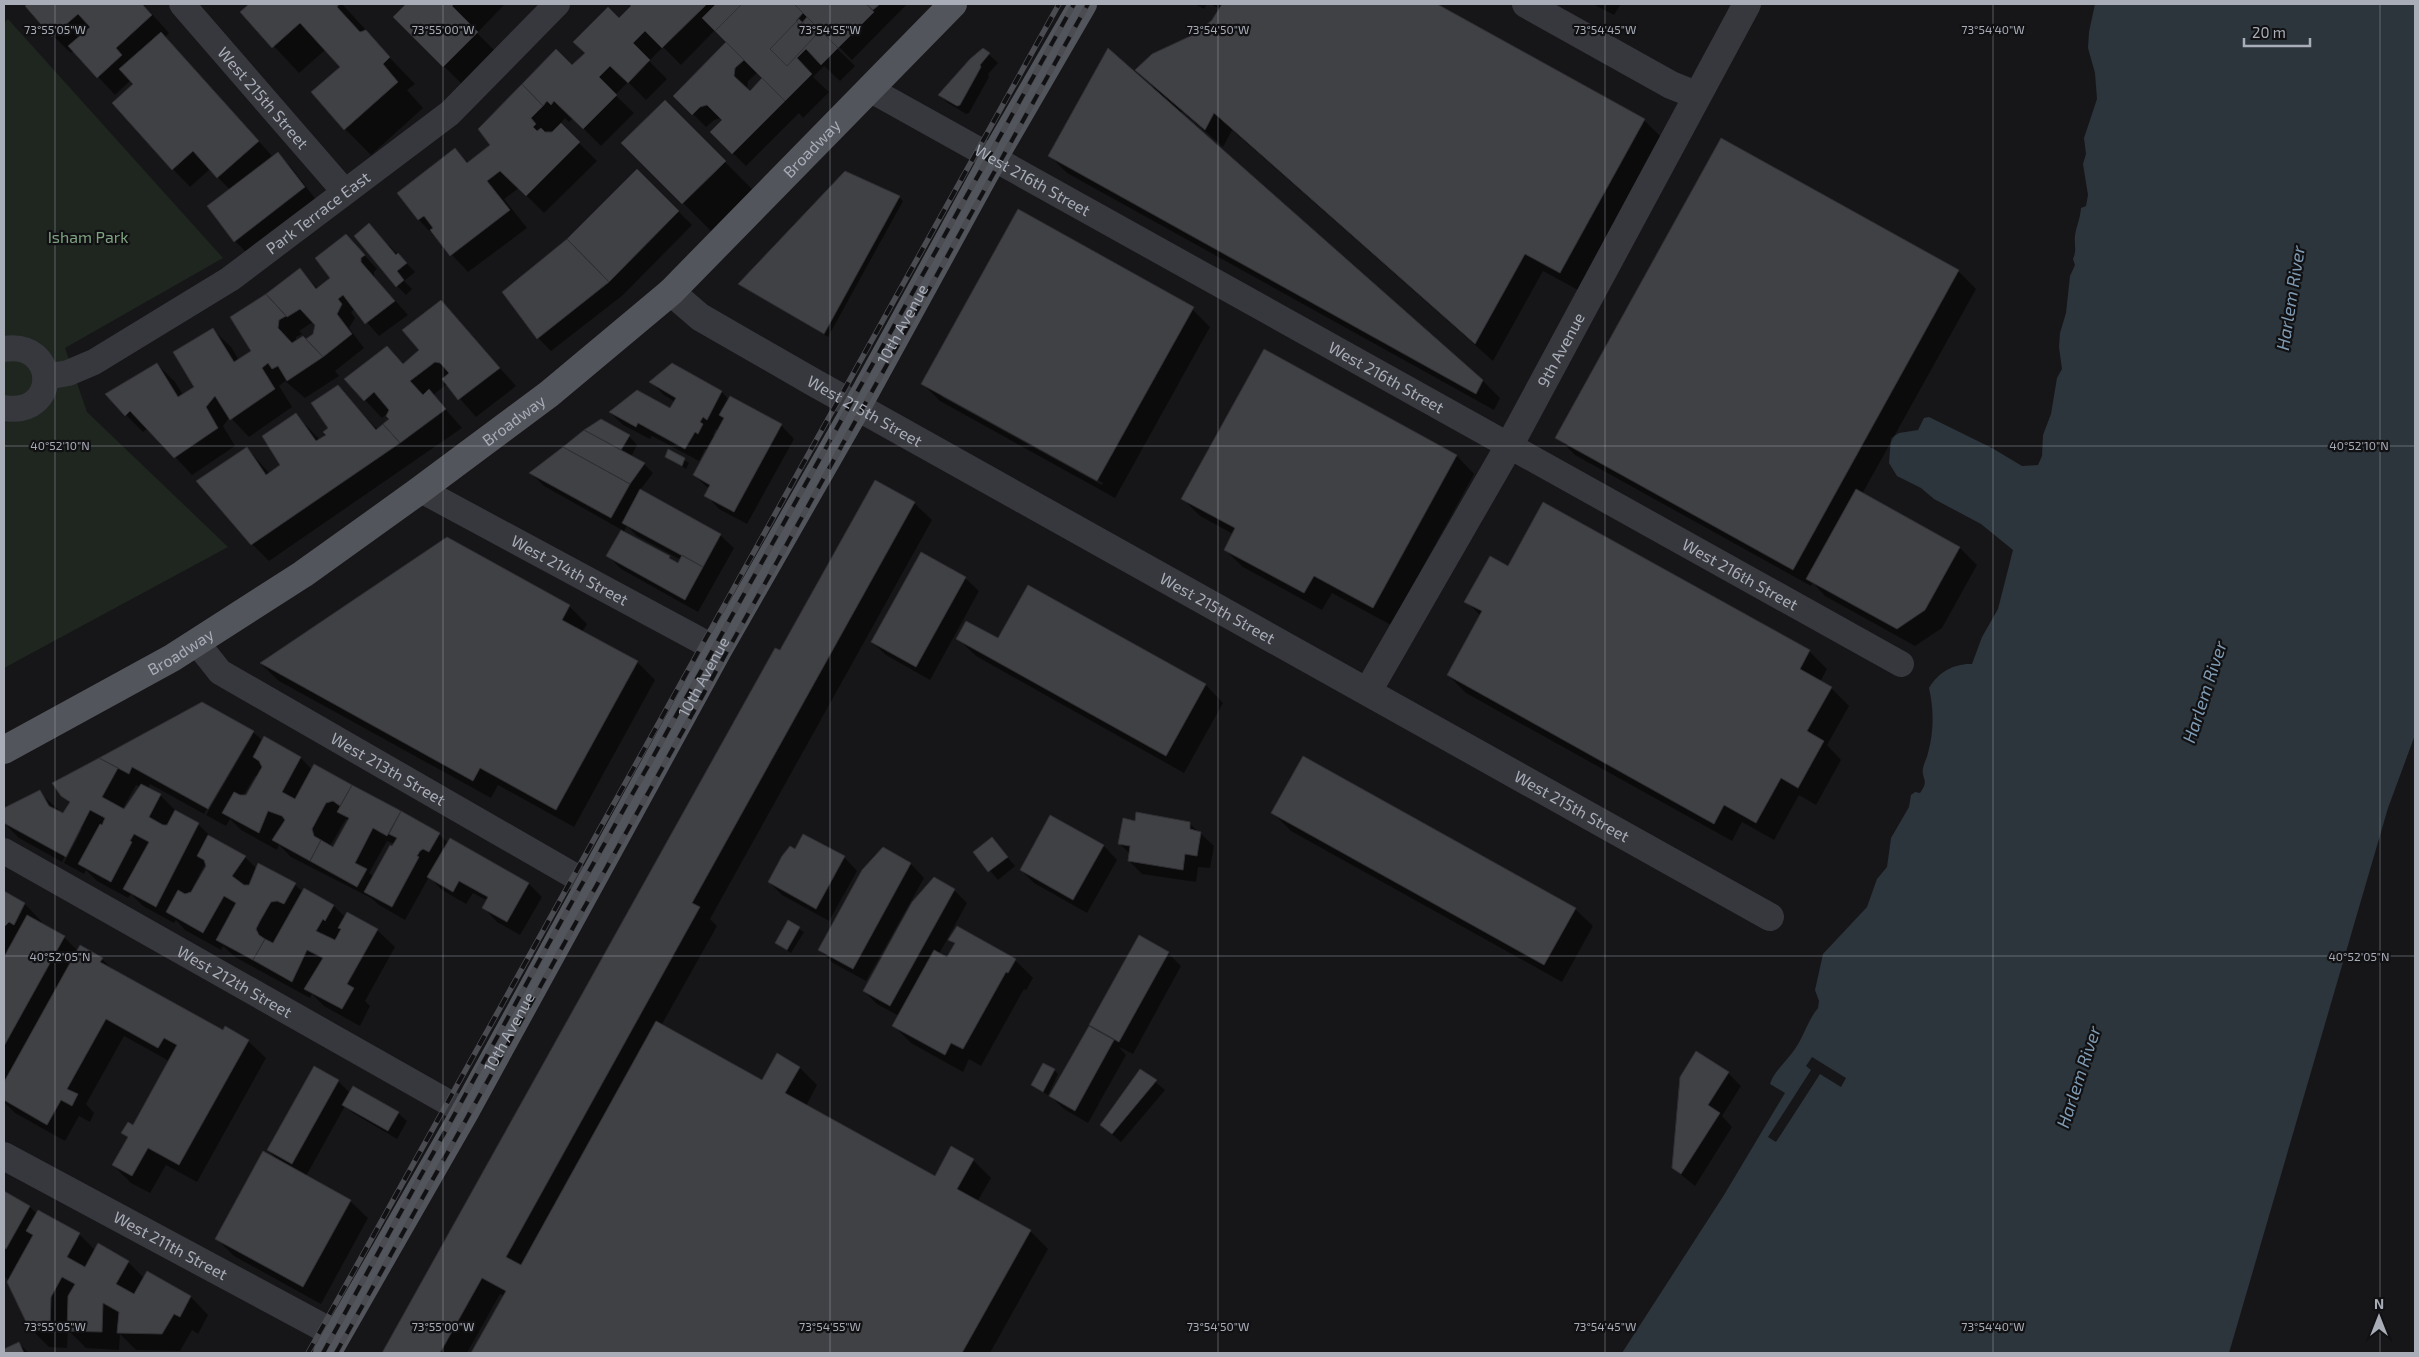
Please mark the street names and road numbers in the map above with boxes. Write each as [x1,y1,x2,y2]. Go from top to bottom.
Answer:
street label: West 215th Street [214,42,313,152]
street label: Broadway [779,115,844,181]
street label: West 216th Street [972,140,1094,219]
street label: Park Terrace East [262,167,373,258]
street label: 10th Avenue [872,281,932,367]
street label: 9th Avenue [1533,309,1588,390]
street label: West 216th Street [1326,337,1448,417]
street label: West 215th Street [804,371,926,450]
street label: Broadway [478,390,549,449]
street label: West 214th Street [508,531,632,609]
street label: West 216th Street [1679,534,1802,614]
street label: West 215th Street [1157,568,1279,647]
street label: Broadway [144,624,217,679]
street label: 10th Avenue [673,633,733,720]
street label: West 213th Street [328,728,449,809]
street label: West 215th Street [1511,766,1633,845]
street label: West 212th Street [174,941,296,1021]
street label: 10th Avenue [479,988,538,1075]
street label: West 211th Street [110,1207,231,1283]

